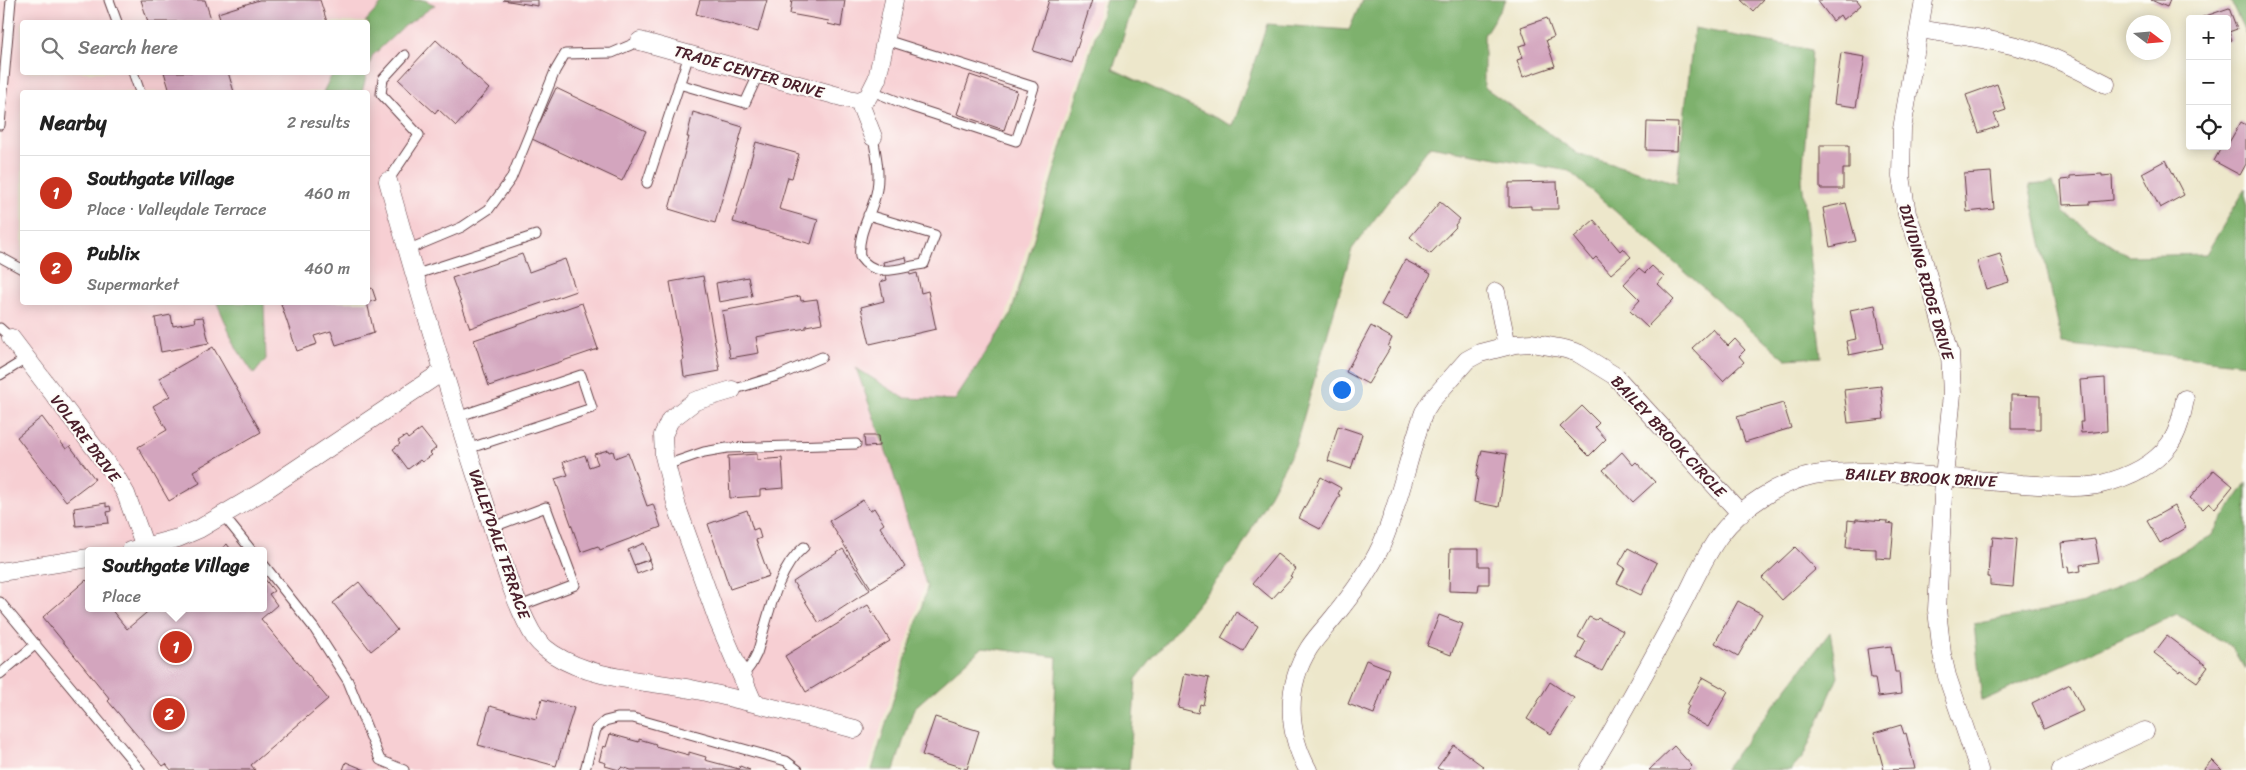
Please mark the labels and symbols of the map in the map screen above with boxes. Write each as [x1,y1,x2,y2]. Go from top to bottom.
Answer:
north arrow [2126,15,2171,60]
street label: TRADE CENTER DRIVE [670,36,828,107]
street label: DIVIDING RIDGE DRIVE [1890,201,1963,365]
street label: BAILEY BROOK CIRCLE [1604,368,1734,505]
your location [1329,377,1355,403]
street label: VOLARE DRIVE [43,388,129,490]
street label: BAILEY BROOK DRIVE [1844,459,1999,496]
street label: VALLEYDALE TERRACE [460,465,539,624]
pin: 1 [160,628,192,666]
pin: 2 [153,695,185,733]

